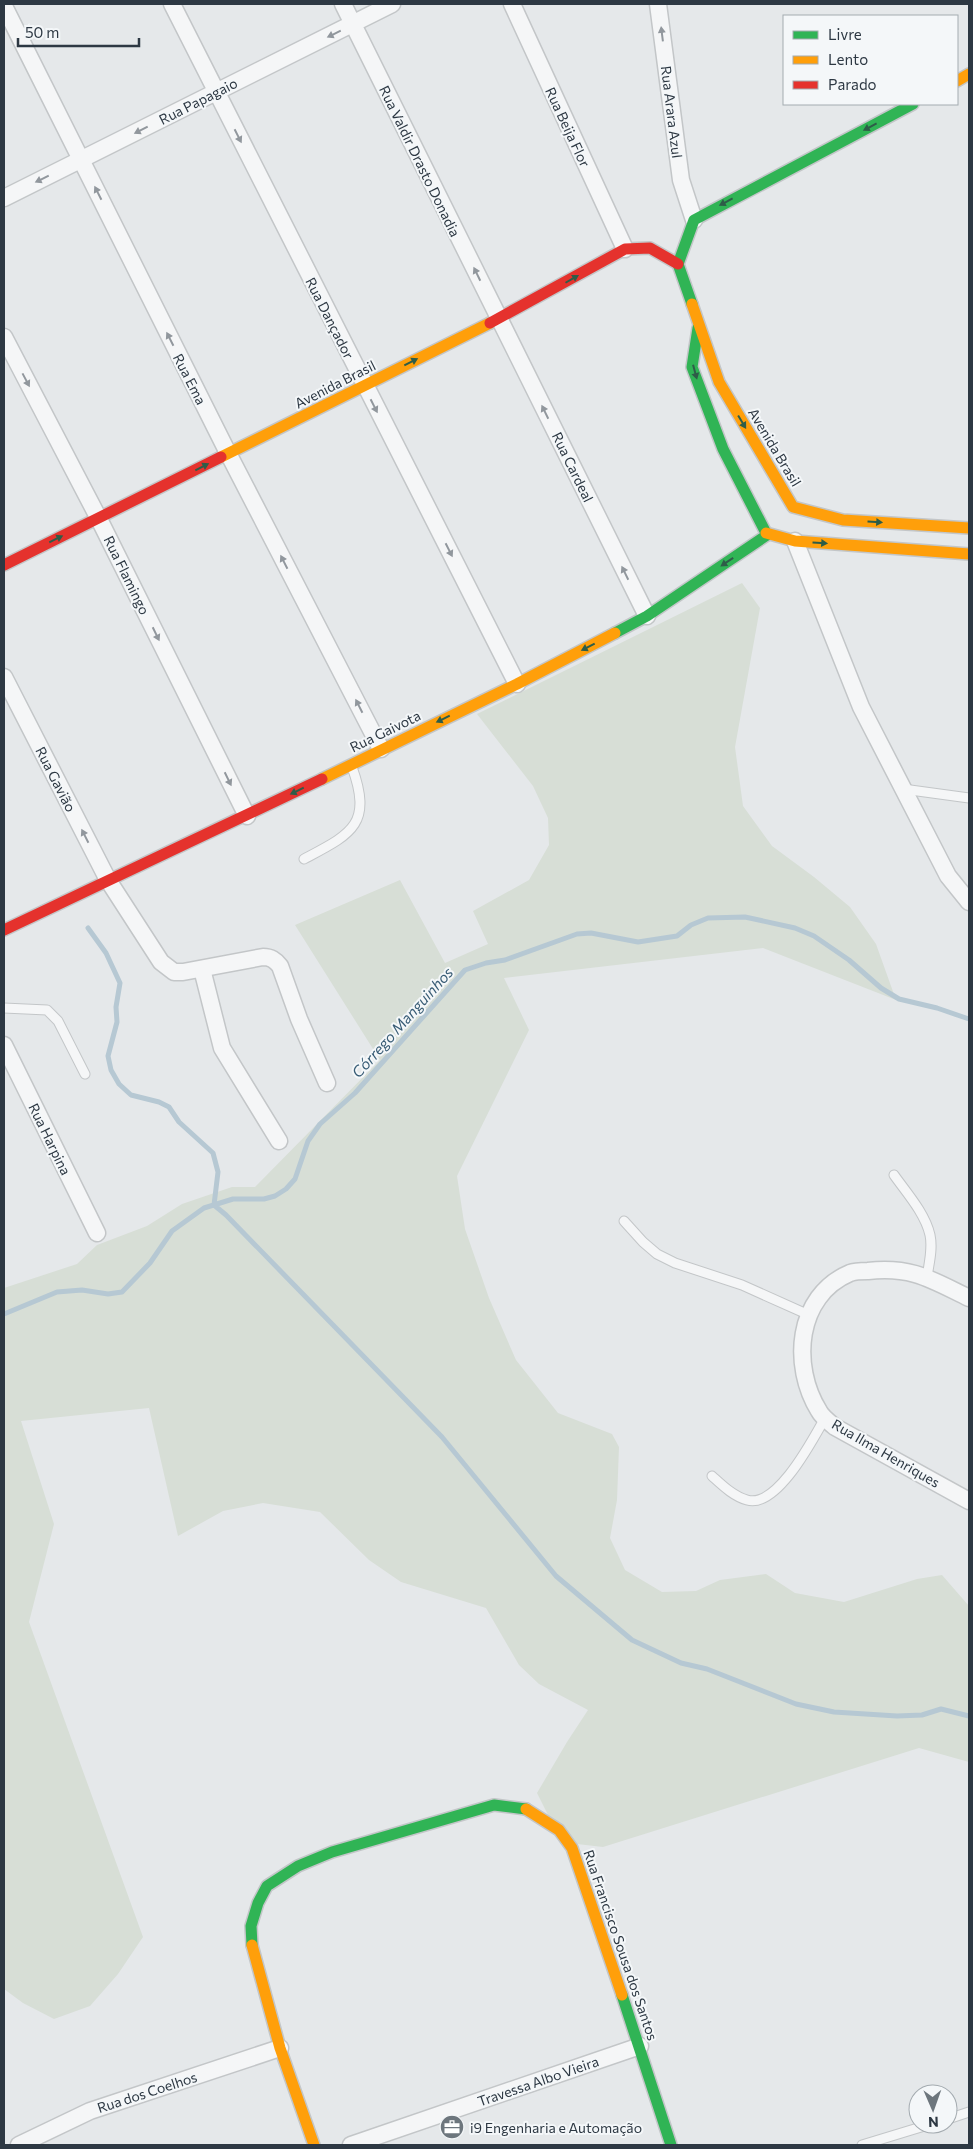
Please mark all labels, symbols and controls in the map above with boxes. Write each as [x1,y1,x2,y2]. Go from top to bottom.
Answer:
scale bar [18,15,139,47]
legend [783,15,958,105]
text: 50 m [25,23,59,41]
text: Livre [828,25,862,43]
one-way arrow [658,26,666,42]
one-way arrow [326,30,341,38]
text: Lento [828,50,868,68]
street label: Rua Arara Azul [658,65,686,159]
street label: Rua Papagaio [156,74,240,128]
text: Parado [828,75,877,93]
street label: Rua Valdir Drasto Donadia [376,83,464,239]
street label: Rua Beija Flor [542,84,594,170]
one-way arrow [863,122,876,131]
one-way arrow [134,126,148,134]
one-way arrow [234,128,242,143]
one-way arrow [35,175,50,183]
one-way arrow [94,186,102,201]
one-way arrow [719,198,733,207]
one-way arrow [473,267,481,281]
street label: Rua Dançador [302,274,358,362]
one-way arrow [565,275,580,283]
one-way arrow [166,332,174,346]
street label: Rua Ema [170,351,210,407]
street label: Avenida Brasil [292,356,378,412]
one-way arrow [404,358,418,366]
one-way arrow [691,364,699,379]
one-way arrow [22,373,30,387]
one-way arrow [370,398,378,413]
one-way arrow [541,405,549,419]
street label: Avenida Brasil [745,405,805,489]
one-way arrow [738,415,747,428]
street label: Rua Cardeal [549,429,597,505]
one-way arrow [194,463,209,471]
one-way arrow [867,518,883,526]
street label: Rua Flamingo [101,533,153,617]
one-way arrow [49,535,64,544]
one-way arrow [812,539,828,547]
one-way arrow [445,543,453,557]
one-way arrow [280,554,288,569]
one-way arrow [720,557,733,567]
one-way arrow [621,566,629,580]
one-way arrow [152,626,160,641]
one-way arrow [581,643,595,651]
one-way arrow [355,699,363,713]
street label: Rua Gaivota [347,707,423,755]
one-way arrow [436,716,450,724]
street label: Rua Gavião [32,744,80,814]
one-way arrow [225,772,233,786]
one-way arrow [290,787,304,795]
one-way arrow [81,829,89,844]
water label: Córrego Manguinhos [348,963,456,1081]
street label: Rua Harpina [25,1100,75,1178]
street label: Rua Ilma Henriques [829,1415,943,1491]
street label: Rua Francisco Sousa dos Santos [580,1847,662,2043]
street label: Travessa Albo Vieira [475,2052,601,2110]
street label: Rua dos Coelhos [95,2068,199,2116]
north arrow [908,2084,958,2134]
office icon: i9 Engenharia e Automação [439,2114,465,2140]
text: N [928,2114,939,2131]
place label: i9 Engenharia e Automação [470,2119,642,2136]

